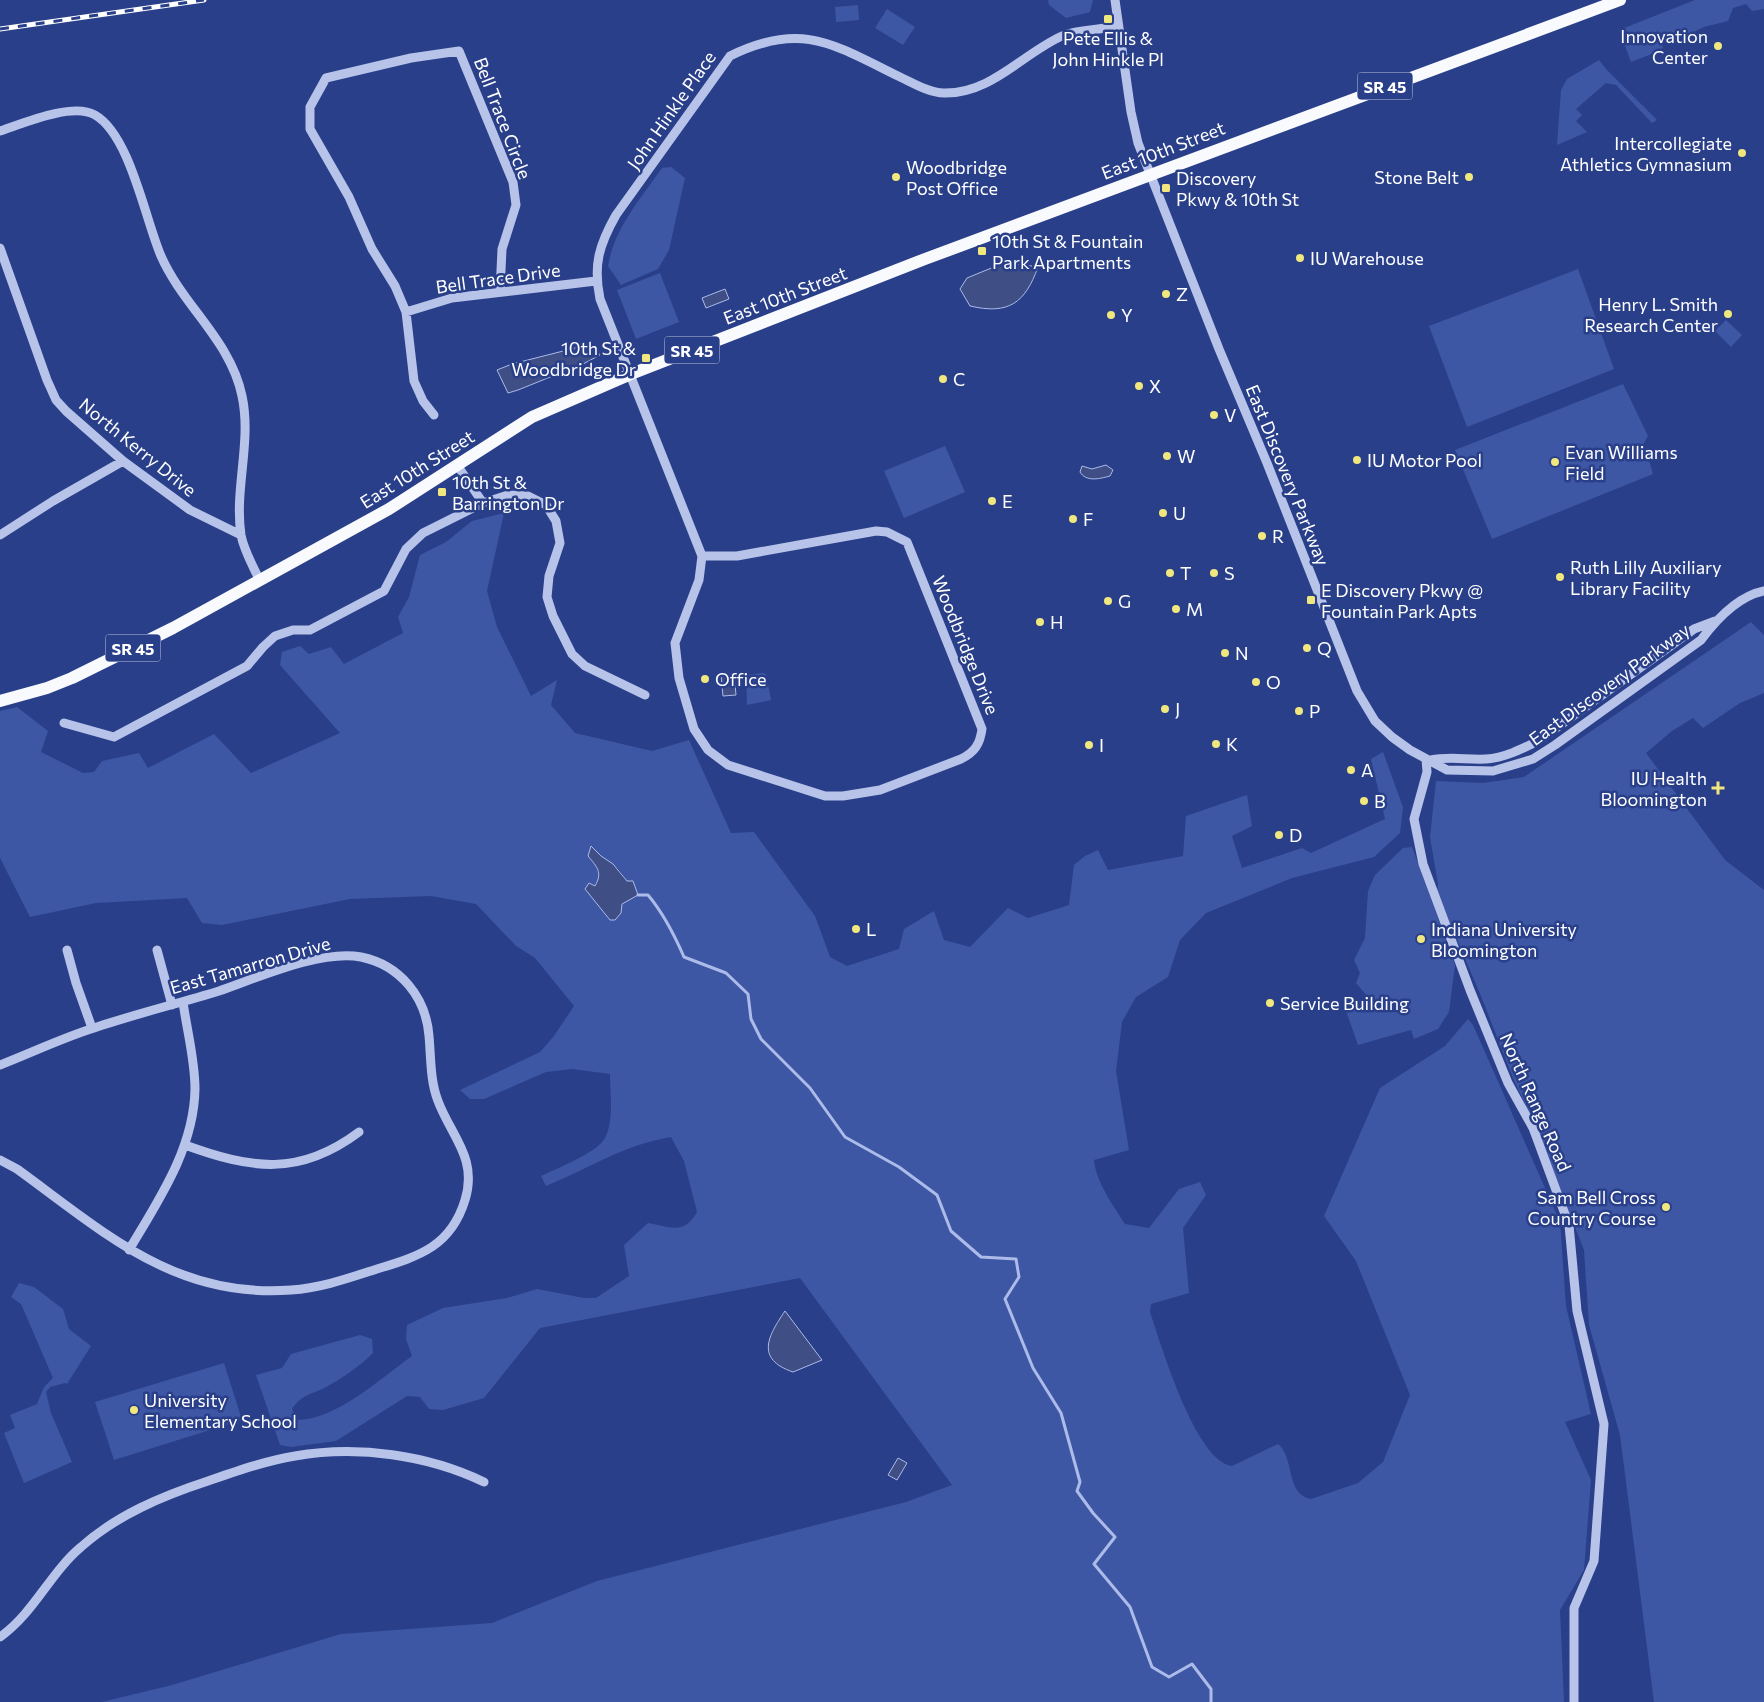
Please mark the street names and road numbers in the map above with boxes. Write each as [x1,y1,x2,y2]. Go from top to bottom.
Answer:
street label: John Hinkle Place [622,47,720,173]
street label: Bell Trace Circle [470,54,536,182]
road number: SR 45 [1358,72,1412,100]
street label: East 10th Street [1098,116,1228,184]
street label: Bell Trace Drive [434,258,562,298]
street label: East 10th Street [720,261,850,329]
road number: SR 45 [664,336,720,364]
street label: East Discovery Parkway [1242,381,1334,569]
street label: North Kerry Drive [75,393,201,501]
street label: East 10th Street [356,425,478,513]
street label: Woodbridge Drive [928,572,1004,718]
street label: East Discovery Parkway [1524,618,1694,750]
road number: SR 45 [106,634,160,661]
street label: East Tamarron Drive [167,932,333,998]
street label: North Range Road [1496,1029,1576,1175]

